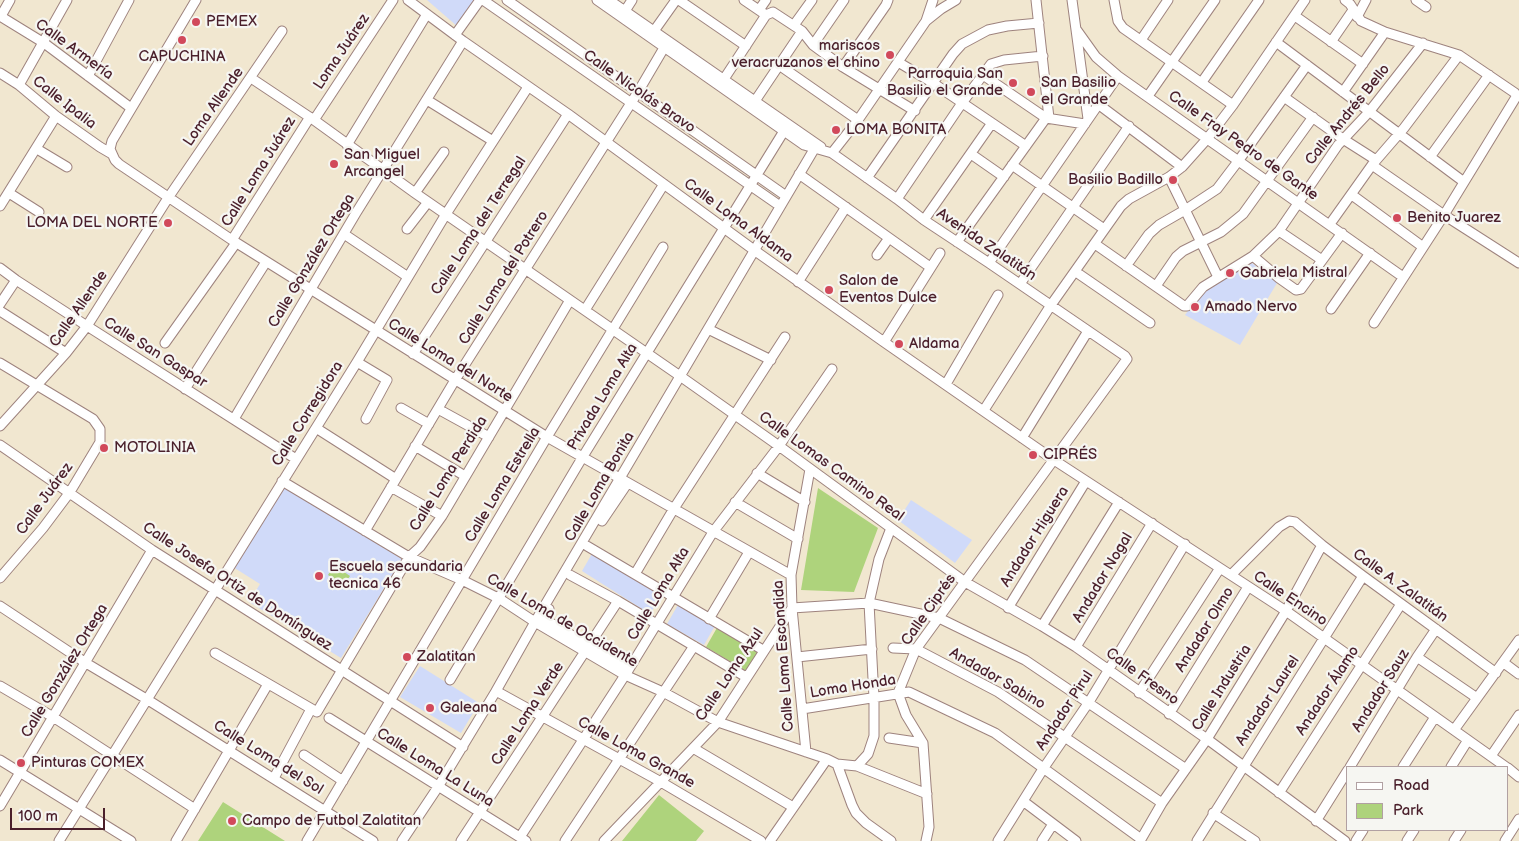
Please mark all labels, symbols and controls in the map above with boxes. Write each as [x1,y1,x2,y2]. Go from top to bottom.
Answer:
street label: Loma Juárez [310,11,374,93]
place label: PEMEX [206,13,257,31]
street label: Calle Armería [31,16,117,84]
marker: PEMEX [190,16,202,28]
marker: CAPUCHINA [176,34,188,46]
place label: mariscos veracruzanos el chino [732,37,880,72]
street label: Calle Nicolás Bravo [580,47,698,137]
place label: CAPUCHINA [139,48,225,66]
marker: mariscos veracruzanos el chino [884,49,896,61]
street label: Calle Andrés Bello [1302,61,1394,169]
street label: Loma Allende [180,64,248,150]
place label: Parroquia San Basilio el Grande [887,65,1003,100]
street label: Calle Ipalia [29,73,99,133]
place label: San Basilio el Grande [1041,74,1116,109]
marker: Parroquia San Basilio el Grande [1007,77,1019,89]
marker: San Basilio el Grande [1025,86,1037,98]
street label: Calle Fray Pedro de Gante [1165,87,1321,205]
street label: Calle Loma Juárez [218,114,300,230]
place label: LOMA BONITA [846,121,946,139]
marker: LOMA BONITA [830,124,842,136]
place label: San Miguel Arcangel [344,146,420,181]
street label: Calle Loma del Terregal [427,153,531,299]
marker: San Miguel Arcangel [328,158,340,170]
place label: Basilio Badillo [1068,171,1163,189]
marker: Basilio Badillo [1167,174,1179,186]
street label: Calle Loma Aldama [680,175,796,267]
street label: Calle González Ortega [265,191,359,331]
street label: Avenida Zalatitán [933,205,1039,285]
street label: Calle Loma del Potrero [455,208,553,348]
place label: Benito Juarez [1407,209,1501,227]
marker: Benito Juarez [1391,212,1403,224]
place label: LOMA DEL NORTE [26,214,158,232]
marker: LOMA DEL NORTE [162,217,174,229]
place label: Gabriela Mistral [1240,264,1347,282]
street label: Calle Allende [46,267,112,351]
marker: Gabriela Mistral [1224,267,1236,279]
place label: Salon de Eventos Dulce [839,272,937,307]
marker: Salon de Eventos Dulce [823,284,835,296]
place label: Amado Nervo [1205,298,1297,316]
marker: Amado Nervo [1189,301,1201,313]
street label: Calle San Gaspar [100,314,210,392]
street label: Calle Loma del Norte [384,315,516,407]
place label: Aldama [909,335,959,353]
marker: Aldama [893,338,905,350]
street label: Privada Loma Alta [564,340,642,454]
street label: Calle Corregidora [269,358,347,470]
street label: Calle Lomas Camino Real [755,408,907,526]
street label: Calle Loma Perdida [406,413,492,535]
street label: Calle Loma Estrella [461,424,545,546]
street label: Calle Loma Bonita [561,429,639,545]
place label: MOTOLINIA [114,439,195,457]
marker: MOTOLINIA [98,442,110,454]
place label: CIPRÉS [1043,446,1097,464]
marker: CIPRÉS [1027,449,1039,461]
street label: Calle Juárez [13,460,77,538]
street label: Andador Higuera [997,483,1073,591]
street label: Calle Josefa Ortiz de Domínguez [139,519,335,655]
street label: Andador Nogal [1069,530,1137,626]
street label: Calle Loma Alta [624,544,694,644]
street label: Calle A. Zalatitán [1349,545,1451,627]
place label: Escuela secundaria tecnica 46 [329,558,463,593]
street label: Calle Encino [1250,568,1330,630]
marker: Escuela secundaria tecnica 46 [313,570,325,582]
street label: Calle Loma de Occidente [483,570,641,672]
street label: Calle Ciprés [898,571,960,649]
street label: Calle Loma Escondida [770,580,798,732]
street label: Andador Olmo [1172,584,1238,676]
street label: Calle González Ortega [18,601,112,741]
street label: Calle Loma Azul [692,625,768,725]
street label: Calle Industria [1188,642,1256,734]
street label: Andador Álamo [1292,643,1364,739]
street label: Andador Sabino [946,644,1048,714]
street label: Calle Fresno [1102,644,1182,710]
street label: Andador Sauz [1348,646,1414,736]
place label: Zalatitan [417,648,476,666]
marker: Zalatitan [401,651,413,663]
street label: Andador Laurel [1232,653,1304,749]
street label: Calle Loma Verde [488,659,568,769]
street label: Andador Pirul [1033,668,1097,754]
street label: Loma Honda [809,671,897,703]
place label: Galeana [440,699,497,717]
marker: Galeana [424,702,436,714]
street label: Calle Loma Grande [574,713,698,793]
street label: Calle Loma del Sol [210,717,326,799]
street label: Calle Loma La Luna [373,725,497,811]
place label: Pinturas COMEX [31,754,144,772]
marker: Pinturas COMEX [15,757,27,769]
legend [1346,766,1509,831]
text: Road [1393,776,1429,795]
scale bar [12,798,108,830]
text: Park [1393,801,1423,820]
text: 100 m [18,807,58,826]
place label: Campo de Futbol Zalatitan [242,812,421,830]
marker: Campo de Futbol Zalatitan [226,815,238,827]

